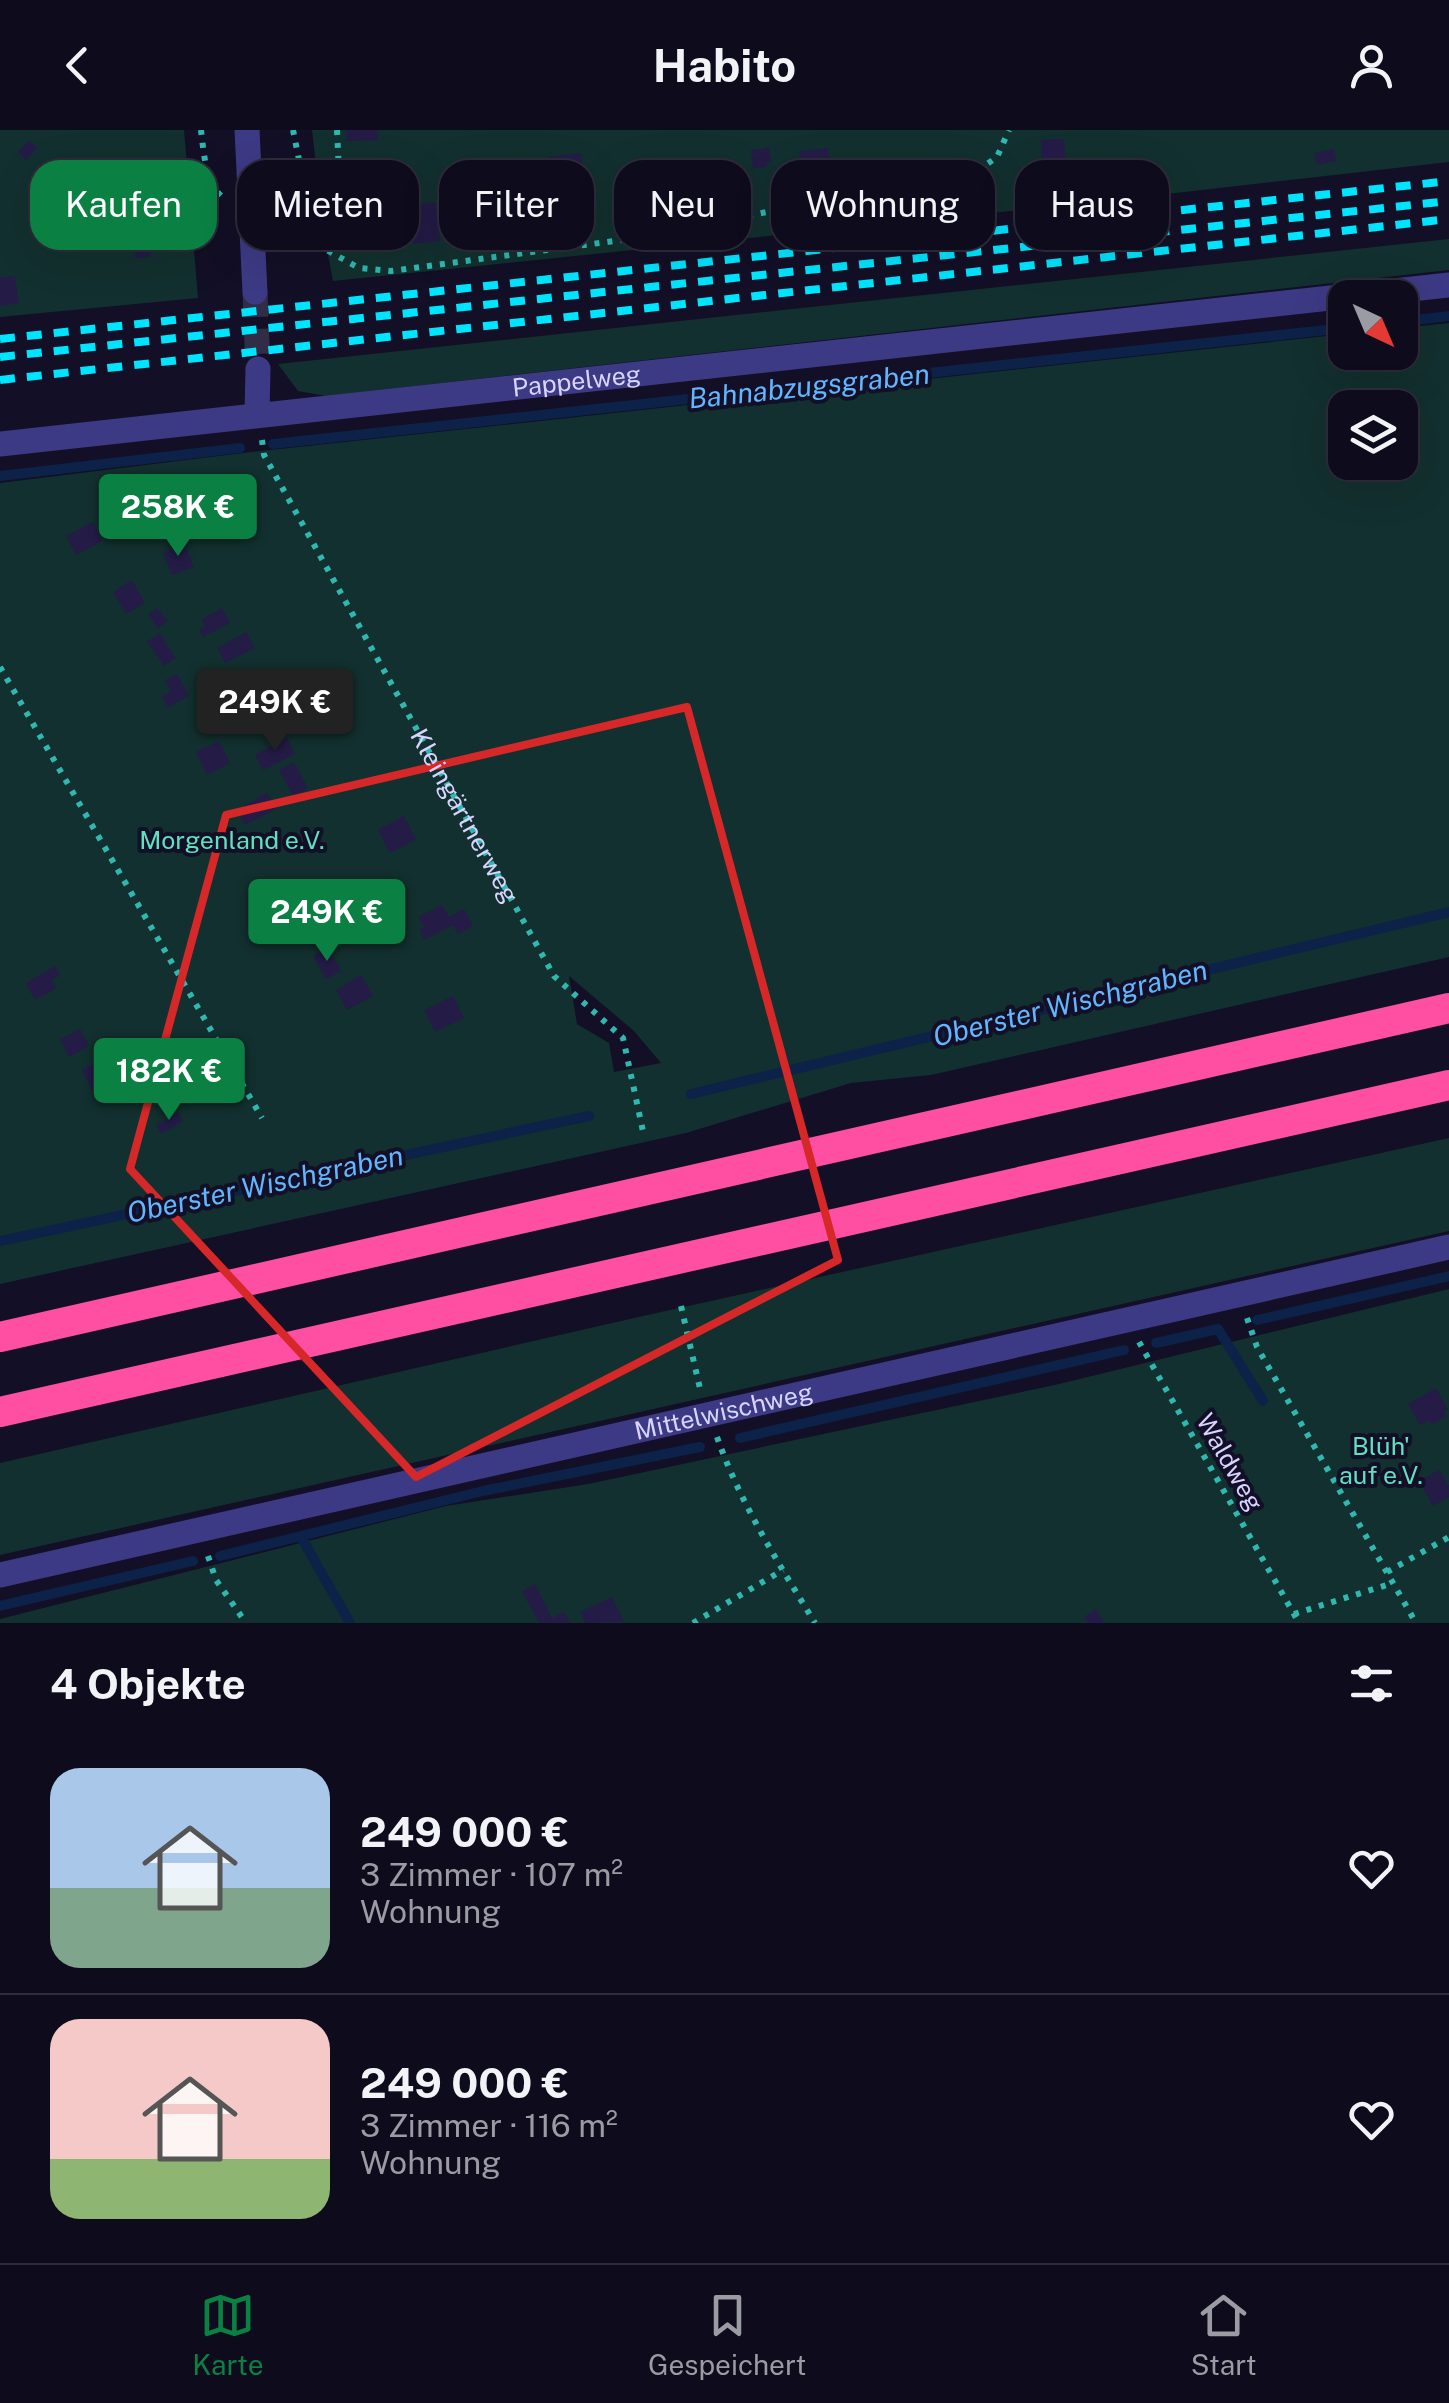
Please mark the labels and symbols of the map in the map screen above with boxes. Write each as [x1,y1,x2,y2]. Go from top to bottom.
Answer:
north arrow [1328,280,1418,370]
water label: Bahnabzugsgraben [687,356,931,415]
street label: Pappelweg [511,359,643,403]
pin: 258K € [97,474,259,559]
pin: 249K € [194,669,356,754]
street label: Kleingärtnerweg [404,723,525,908]
park label: Morgenland e.V. [139,825,325,855]
pin: 249K € [246,879,408,964]
water label: Oberster Wischgraben [929,952,1211,1053]
pin: 182K € [88,1038,250,1123]
water label: Oberster Wischgraben [124,1138,406,1229]
street label: Mittelwischweg [632,1376,816,1446]
street label: Waldweg [1190,1408,1270,1516]
park label: Blüh' auf e.V. [1339,1431,1423,1490]

